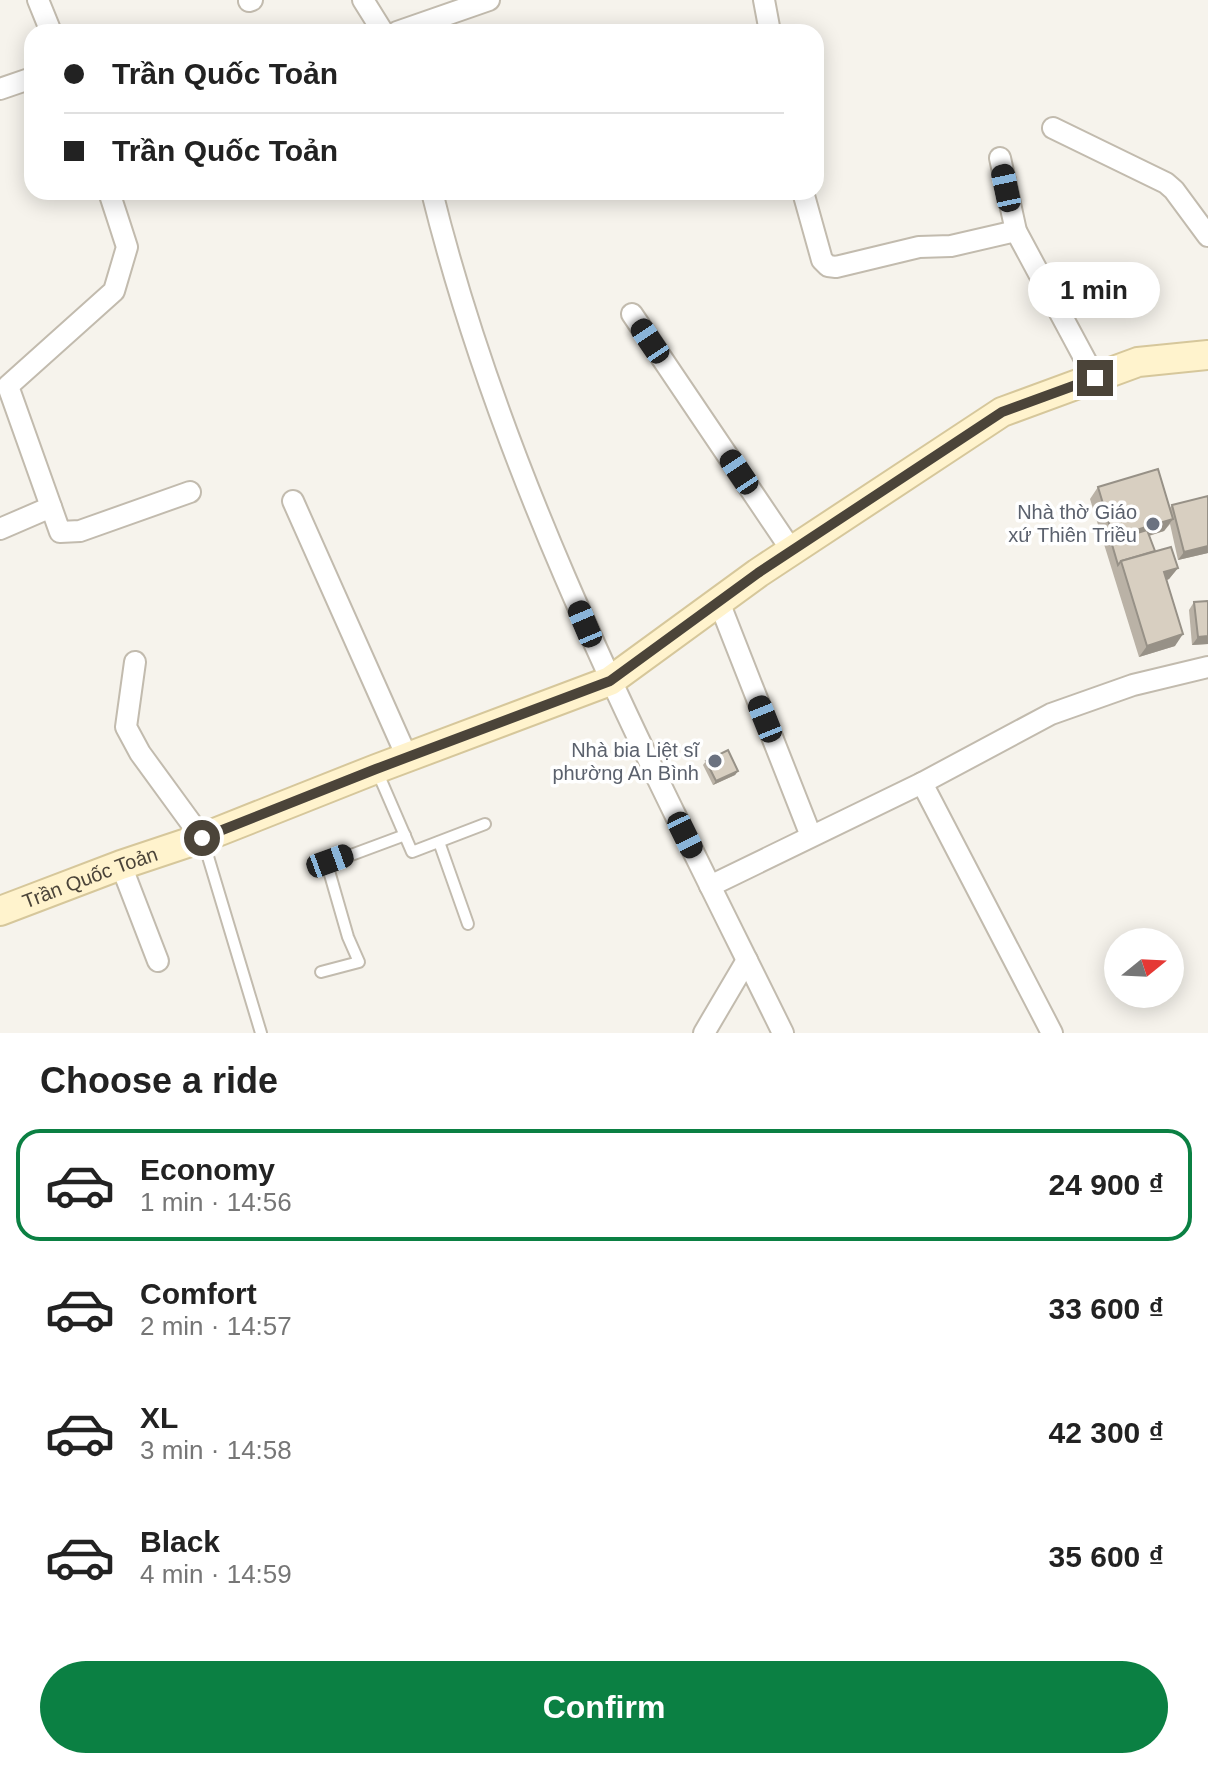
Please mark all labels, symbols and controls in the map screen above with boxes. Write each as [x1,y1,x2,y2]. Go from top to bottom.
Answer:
text: Trần Quốc Toản [112,57,338,90]
text: Trần Quốc Toản [112,134,338,167]
car [989,162,1023,214]
callout: 1 min [1029,262,1161,318]
text: 1 min [1060,275,1128,305]
car [627,314,673,368]
route end [1077,360,1113,396]
car [716,445,762,499]
place label: Nhà thờ Giáo xứ Thiên Triều [1008,501,1137,546]
marker: Nhà thờ Giáo xứ Thiên Triều [1144,515,1162,533]
car [565,597,605,651]
car [745,692,785,746]
place label: Nhà bia Liệt sĩ phường An Bình [552,739,700,784]
marker: Nhà bia Liệt sĩ phường An Bình [706,752,724,770]
car [664,808,706,862]
route start [184,820,220,856]
car [303,842,357,880]
street label: Trần Quốc Toản [19,843,160,912]
north arrow [1104,928,1184,1008]
map controls [1104,928,1184,1008]
text: Choose a ride [40,1060,278,1101]
icon: car [44,1149,116,1221]
text: Economy [140,1153,275,1186]
text: 24 900 ₫ [1049,1168,1164,1201]
text: 1 min · 14:56 [140,1187,292,1217]
icon: car [44,1273,116,1345]
text: Comfort [140,1277,257,1310]
text: 33 600 ₫ [1049,1292,1164,1325]
text: 2 min · 14:57 [140,1311,292,1341]
icon: car [44,1397,116,1469]
text: XL [140,1401,178,1434]
text: 42 300 ₫ [1049,1416,1164,1449]
text: 3 min · 14:58 [140,1435,292,1465]
icon: car [44,1521,116,1593]
text: Black [140,1525,220,1558]
text: 35 600 ₫ [1049,1540,1164,1573]
text: 4 min · 14:59 [140,1559,292,1589]
button: Confirm [40,1661,1168,1753]

